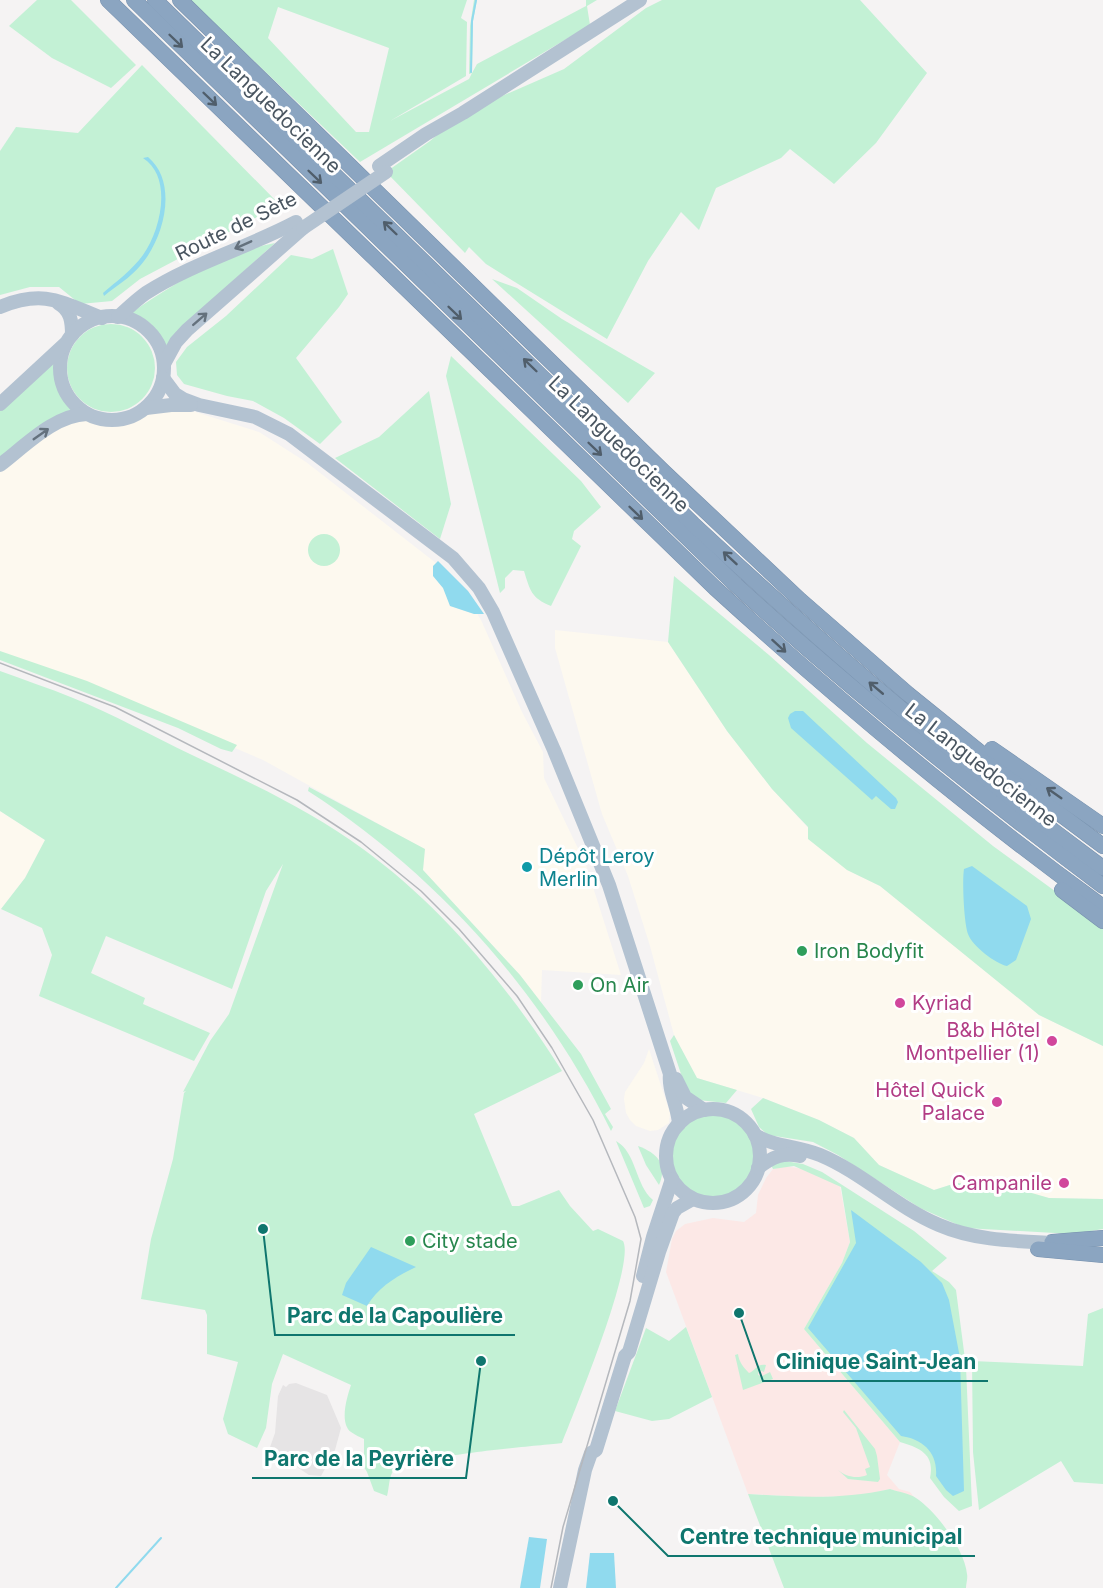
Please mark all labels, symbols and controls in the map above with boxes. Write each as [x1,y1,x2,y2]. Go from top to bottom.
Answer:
street label: La Languedocienne [196,32,346,178]
one-way arrow [168,34,183,48]
one-way arrow [203,92,218,107]
one-way arrow [308,170,323,184]
street label: Route de Sète [171,186,301,266]
one-way arrow [383,222,398,236]
one-way arrow [234,240,252,252]
one-way arrow [447,306,462,320]
one-way arrow [192,312,207,326]
one-way arrow [522,357,537,372]
street label: La Languedocienne [544,371,694,517]
one-way arrow [32,428,48,440]
one-way arrow [587,442,602,456]
one-way arrow [629,506,644,520]
one-way arrow [723,551,738,566]
one-way arrow [771,639,786,653]
one-way arrow [869,681,884,695]
street label: La Languedocienne [900,698,1062,832]
one-way arrow [1047,787,1063,799]
place label: Dépôt Leroy Merlin [539,844,655,891]
marker: Dépôt Leroy Merlin [520,860,534,874]
place label: Iron Bodyfit [814,939,924,963]
marker: Iron Bodyfit [795,944,809,958]
place label: On Air [590,973,649,997]
marker: On Air [571,978,585,992]
place label: Kyriad [912,991,972,1015]
marker: Kyriad [893,996,907,1010]
place label: B&b Hôtel Montpellier (1) [906,1018,1040,1065]
marker: B&b Hôtel Montpellier (1) [1045,1034,1059,1048]
place label: Hôtel Quick Palace [875,1078,985,1125]
marker: Hôtel Quick Palace [990,1095,1004,1109]
place label: Campanile [952,1171,1052,1195]
marker: Campanile [1057,1176,1071,1190]
place label: City stade [422,1229,518,1253]
marker: City stade [403,1234,417,1248]
callout: Parc de la Capoulière [275,1296,515,1335]
text: Parc de la Capoulière [287,1303,503,1328]
callout: Clinique Saint-Jean [763,1342,988,1381]
text: Clinique Saint-Jean [776,1349,976,1374]
callout: Parc de la Peyrière [252,1439,466,1478]
text: Parc de la Peyrière [264,1446,454,1471]
callout: Centre technique municipal [668,1517,975,1556]
text: Centre technique municipal [680,1524,962,1549]

